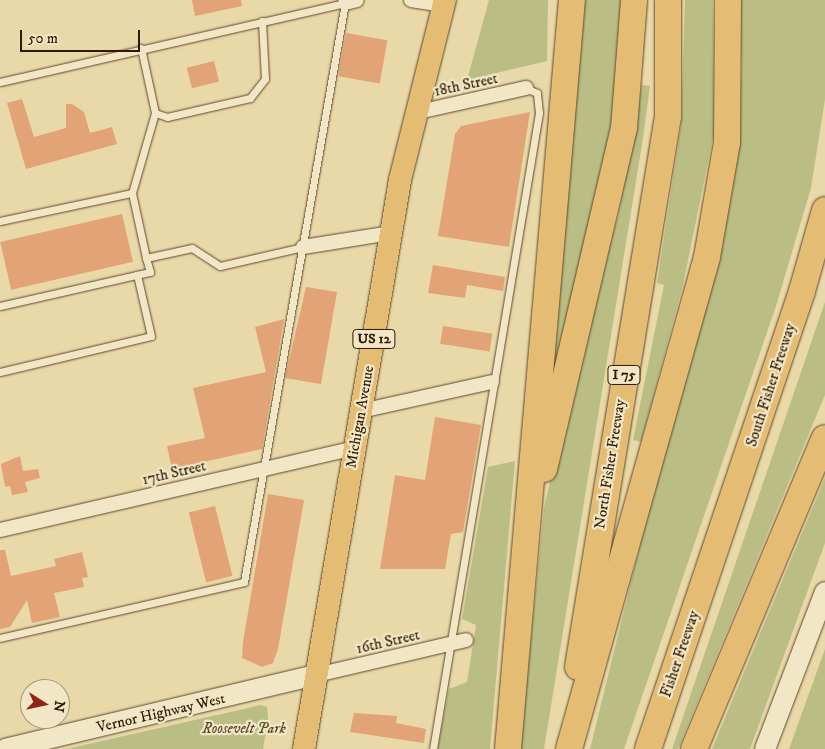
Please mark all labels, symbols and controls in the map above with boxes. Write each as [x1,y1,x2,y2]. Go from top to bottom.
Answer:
scale bar [22,20,142,52]
text: 50 m [28,29,58,48]
street label: 18th Street [433,70,499,100]
street label: South Fisher Freeway [743,321,799,449]
road number: US 12 [352,328,396,350]
street label: Michigan Avenue [342,364,378,470]
road number: I 75 [606,364,642,386]
street label: North Fisher Freeway [591,398,629,530]
street label: 17th Street [140,457,208,489]
street label: Fisher Freeway [657,608,703,700]
street label: 16th Street [354,626,422,658]
north arrow [20,679,70,729]
street label: Vernor Highway West [95,689,227,737]
text: N [49,699,69,714]
park label: Roosevelt Park [202,720,286,738]

